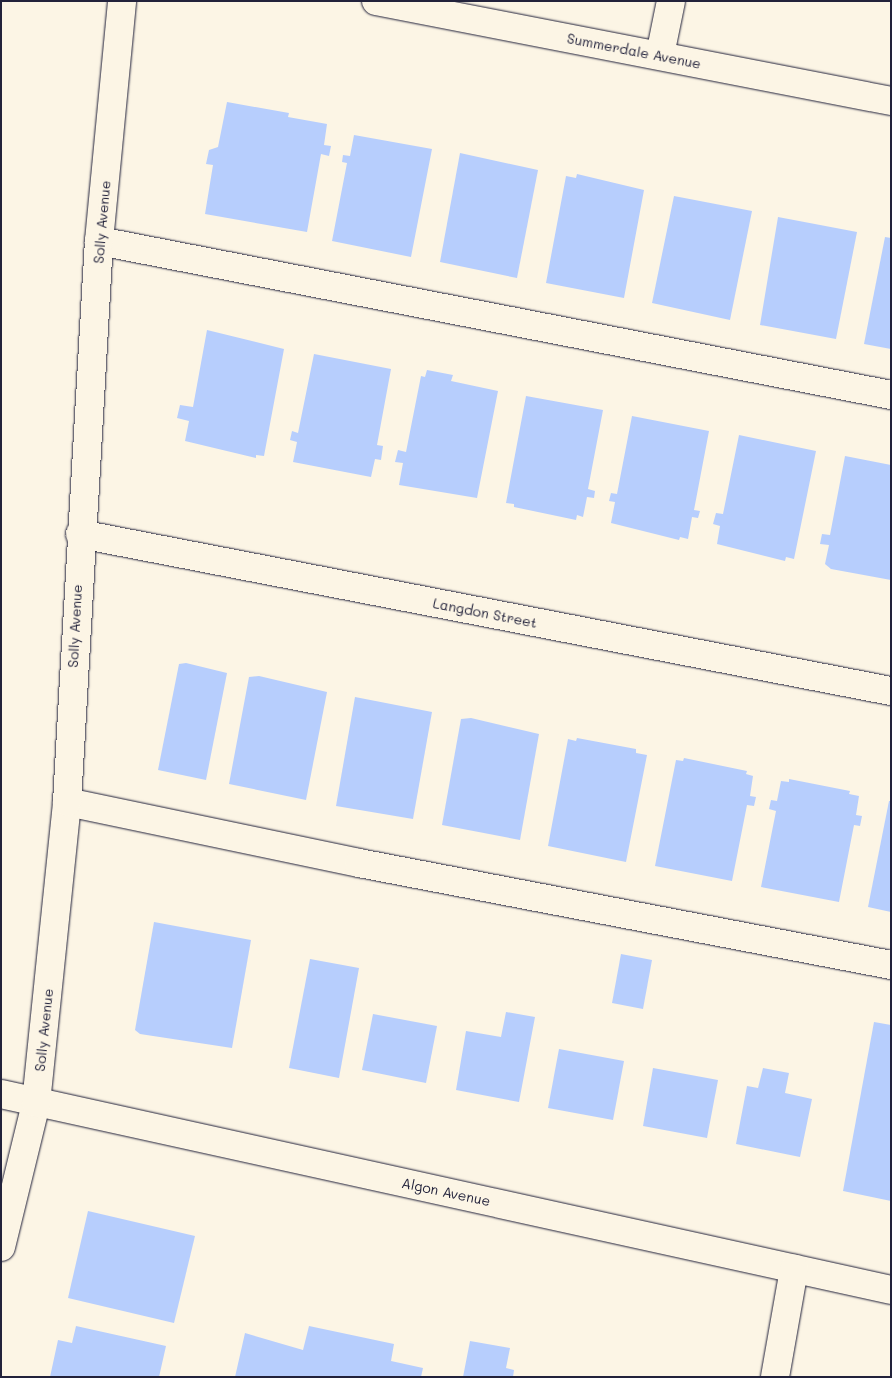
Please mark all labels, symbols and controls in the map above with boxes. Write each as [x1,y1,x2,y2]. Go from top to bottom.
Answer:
street label: Summerdale Avenue [566,30,702,72]
street label: Solly Avenue [90,180,114,264]
street label: Solly Avenue [64,584,86,668]
street label: Langdon Street [431,595,539,631]
street label: Solly Avenue [31,988,57,1072]
street label: Algon Avenue [400,1174,492,1210]

